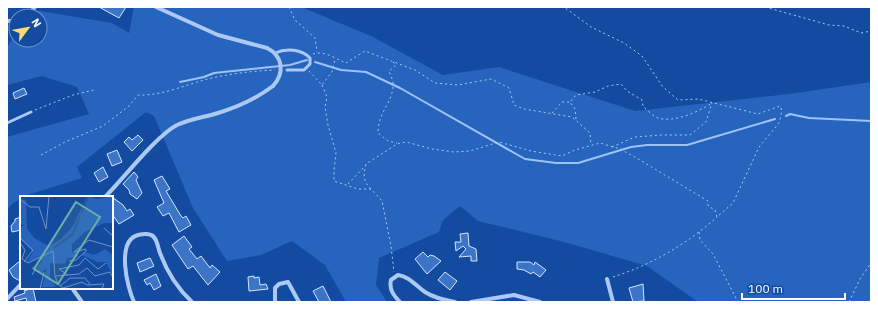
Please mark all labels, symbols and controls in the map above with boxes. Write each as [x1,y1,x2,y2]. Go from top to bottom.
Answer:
north arrow [8,8,48,48]
text: N [28,16,45,30]
inset map [20,196,113,289]
scale bar [742,275,845,301]
text: 100 m [748,281,783,296]

